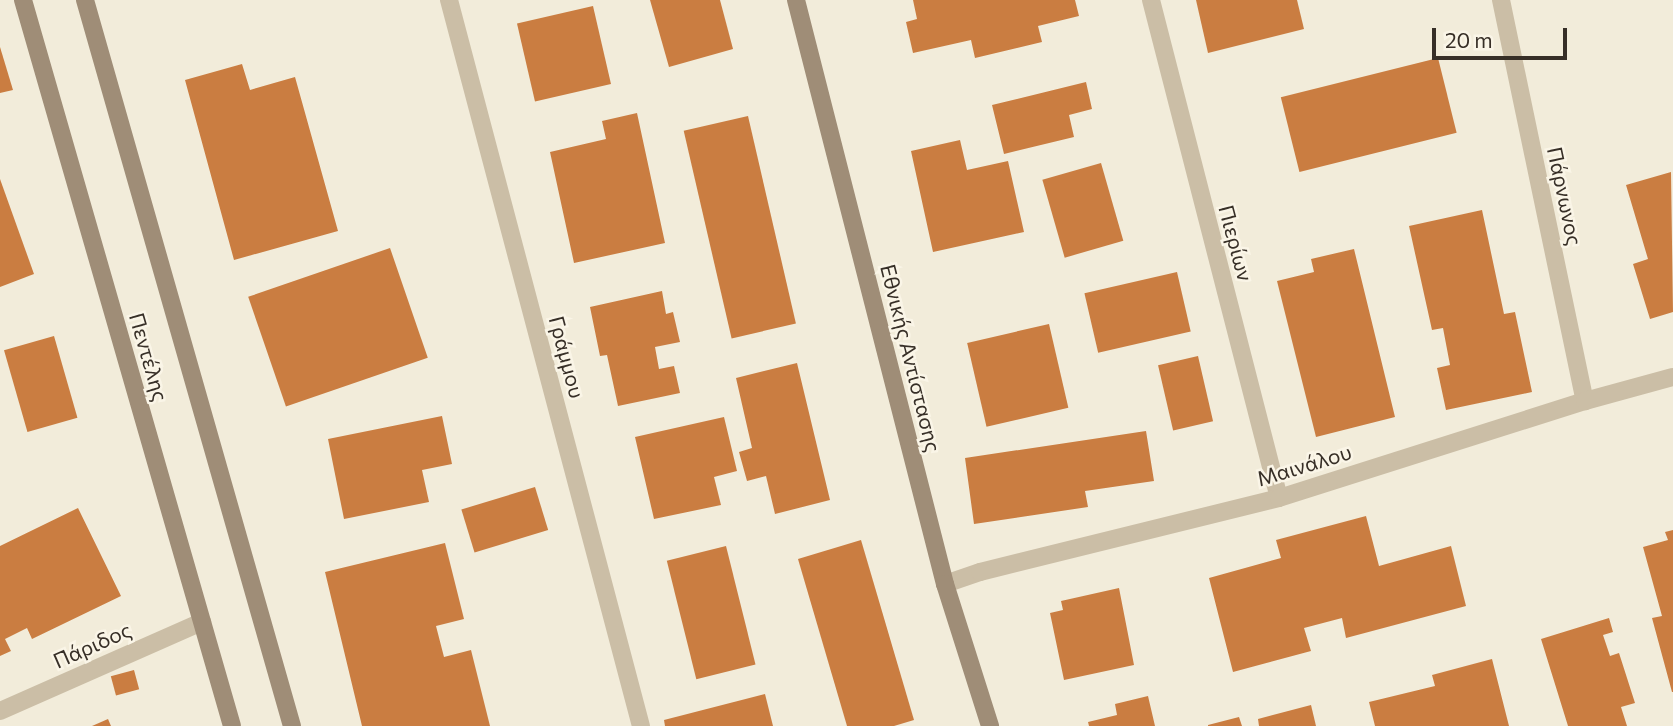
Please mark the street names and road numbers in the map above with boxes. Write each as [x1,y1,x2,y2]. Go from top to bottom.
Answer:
street label: Πάρνωνος [1542,144,1588,248]
street label: Πιερίων [1214,202,1258,284]
street label: Εθνικής Αντίστασης [876,262,946,454]
street label: Πεντέλης [124,310,174,404]
street label: Γράμμου [544,313,590,401]
street label: Μαινάλου [1254,439,1354,491]
street label: Πάριδος [49,617,135,673]

